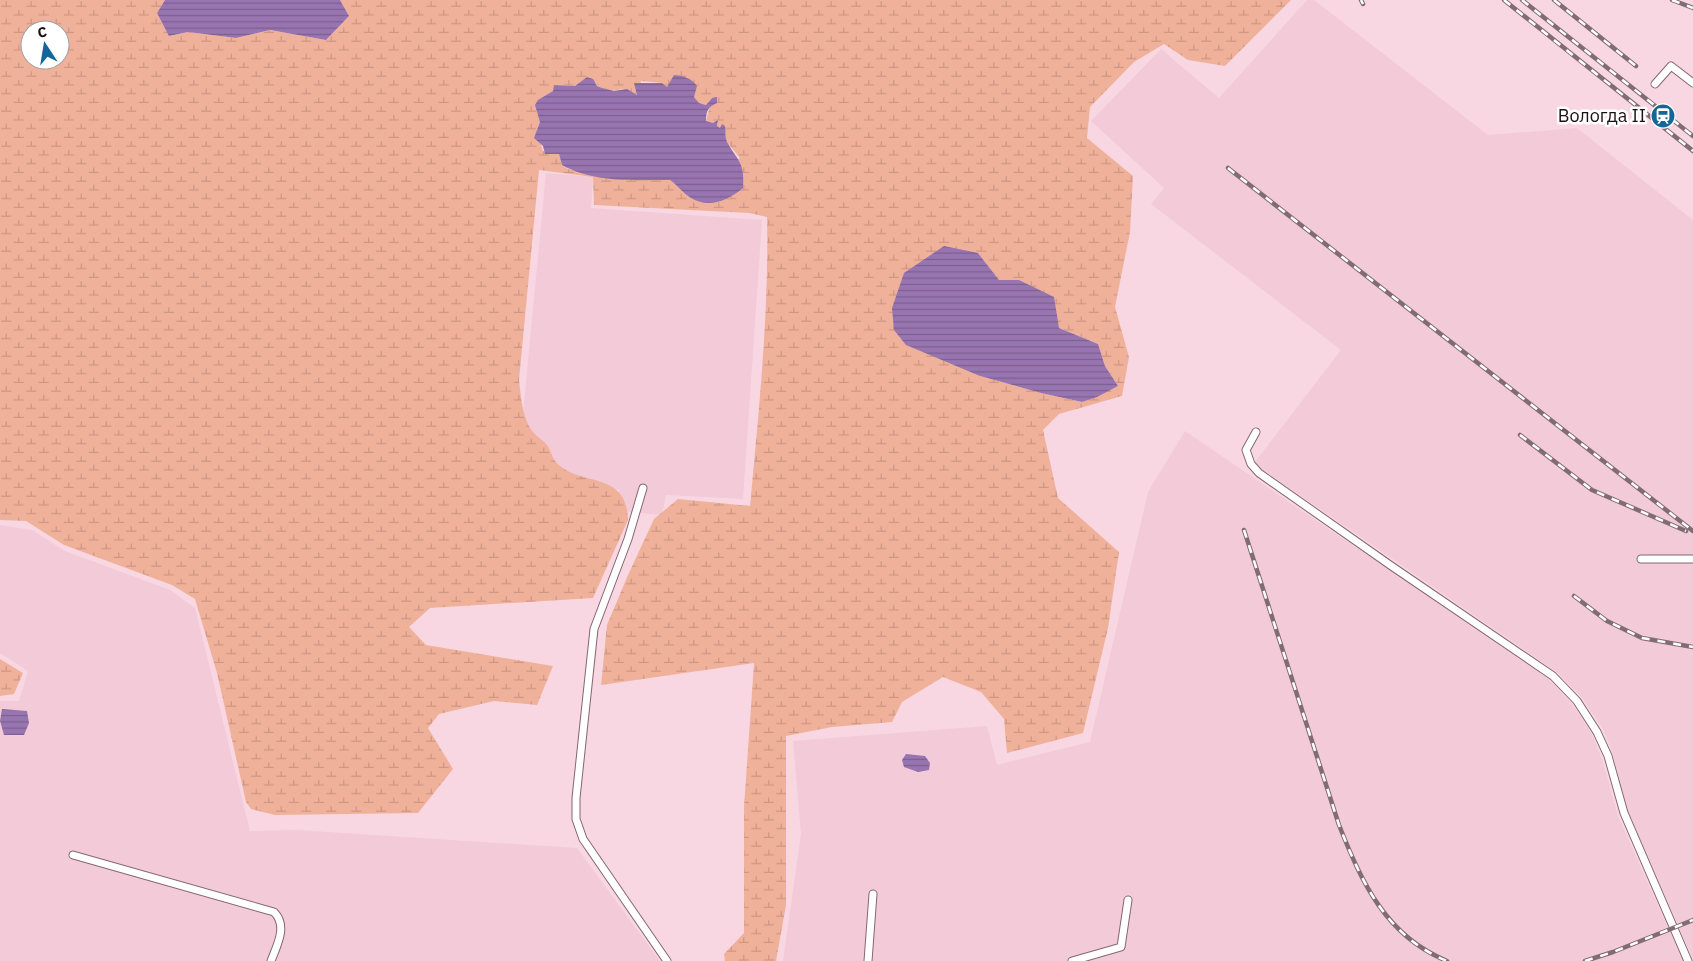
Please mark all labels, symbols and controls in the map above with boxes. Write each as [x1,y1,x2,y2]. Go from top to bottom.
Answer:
north arrow [20,20,70,70]
text: С [36,23,49,42]
station icon: Вологда II [1650,103,1676,129]
place label: Вологда II [1558,104,1646,127]

